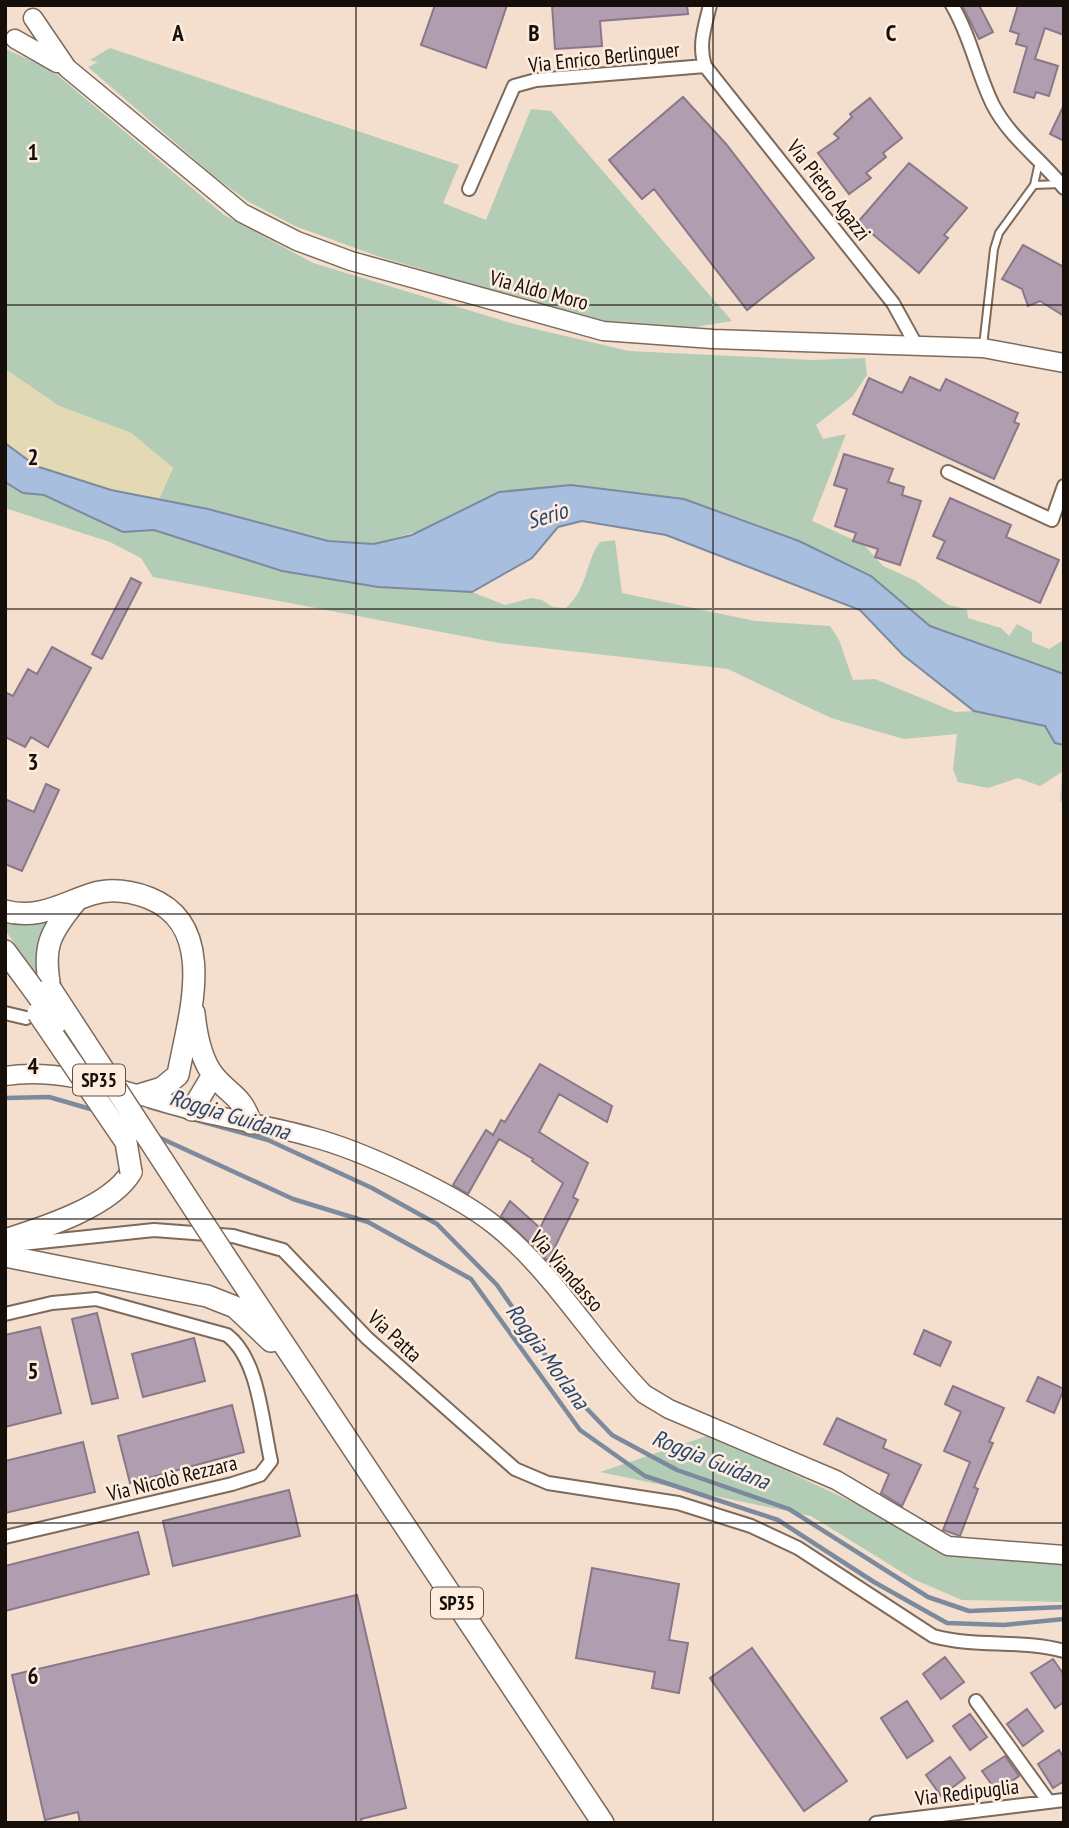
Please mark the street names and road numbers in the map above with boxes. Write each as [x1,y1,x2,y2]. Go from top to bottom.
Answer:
street label: Via Enrico Berlinguer [526,36,681,78]
street label: Via Pietro Agazzi [780,133,877,246]
street label: Via Aldo Moro [486,264,591,316]
road number: SP35 [73,1064,125,1096]
street label: Via Viandasso [524,1224,610,1317]
street label: Via Patta [362,1303,428,1368]
street label: Via Nicolò Rezzara [103,1449,240,1507]
road number: SP35 [431,1588,483,1618]
street label: Via Redipuglia [913,1772,1020,1812]

